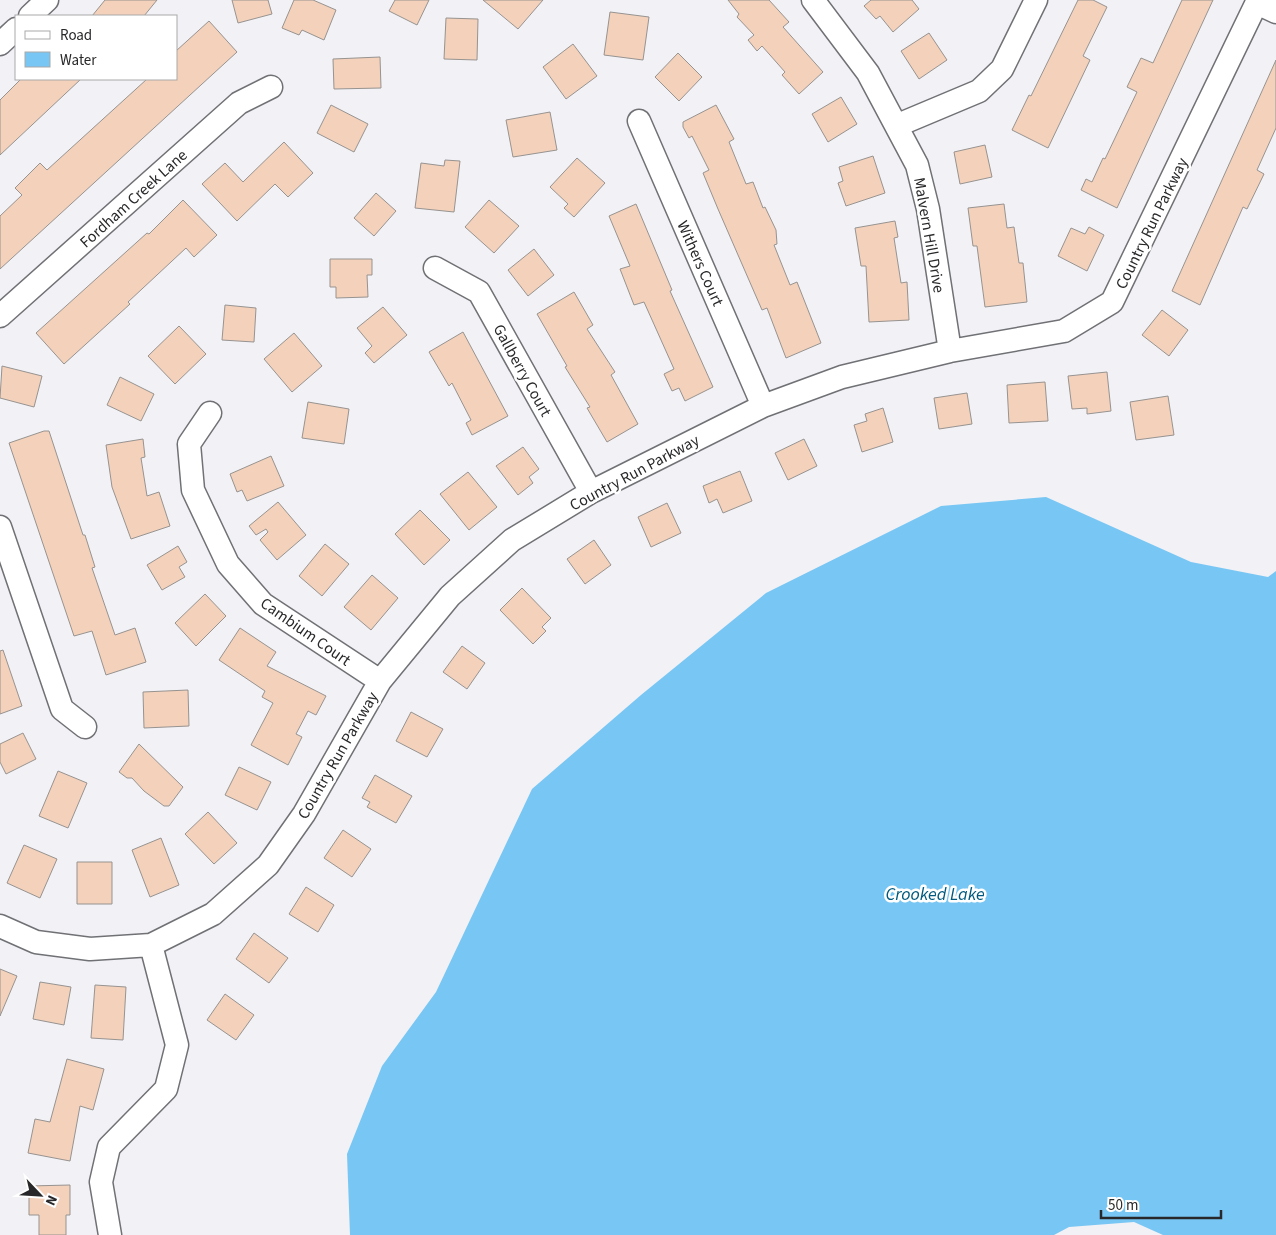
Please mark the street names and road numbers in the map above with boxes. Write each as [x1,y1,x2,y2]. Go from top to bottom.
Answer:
street label: Fordham Creek Lane [75,144,192,253]
street label: Country Run Parkway [1110,153,1194,293]
street label: Malvern Hill Drive [908,176,950,295]
street label: Withers Court [671,217,729,310]
street label: Gallberry Court [488,320,557,421]
street label: Country Run Parkway [566,429,704,516]
street label: Cambium Court [256,592,356,672]
street label: Country Run Parkway [292,687,384,823]

